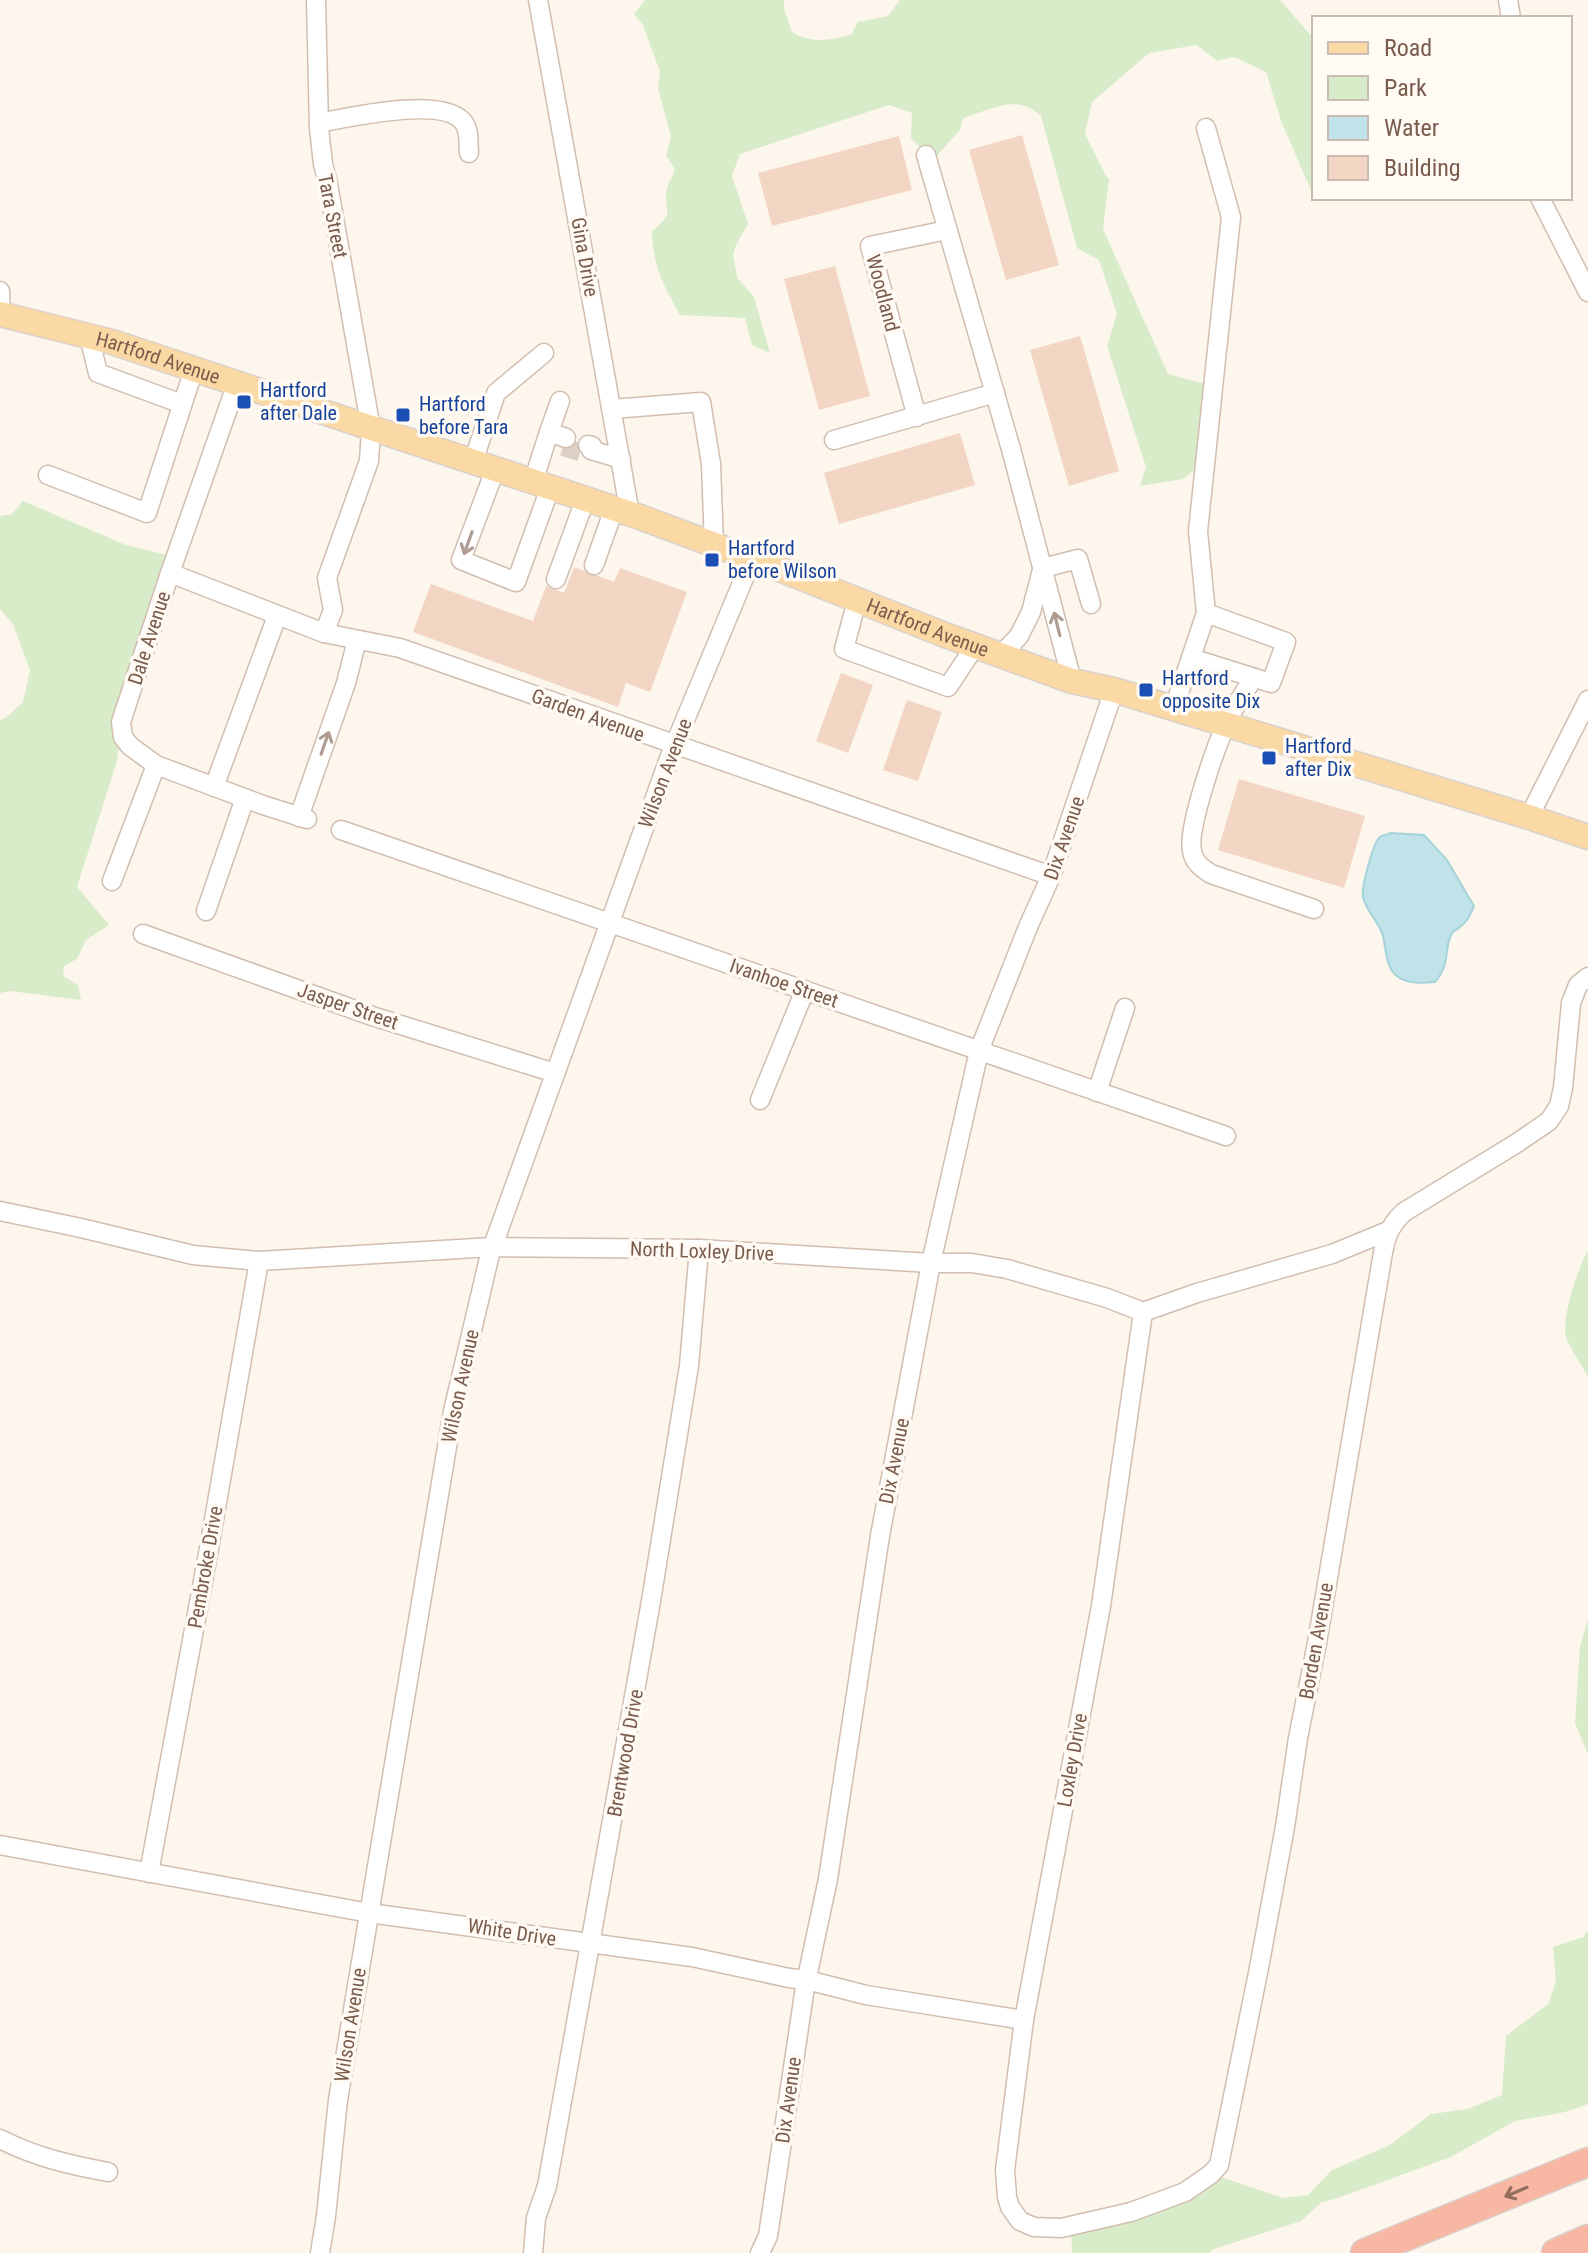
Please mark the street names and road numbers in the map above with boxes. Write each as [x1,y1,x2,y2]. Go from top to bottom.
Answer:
street label: Tara Street [313,172,353,260]
street label: Gina Drive [566,215,604,299]
street label: Woodland [861,252,905,334]
street label: Hartford Avenue [94,327,223,389]
street label: Dale Avenue [123,588,175,688]
street label: Hartford Avenue [863,593,992,662]
street label: Garden Avenue [528,683,648,747]
street label: Wilson Avenue [633,715,697,831]
street label: Dix Avenue [1038,793,1090,883]
street label: Ivanhoe Street [727,953,842,1013]
street label: Jasper Street [294,978,402,1034]
street label: North Loxley Drive [630,1236,774,1266]
street label: Wilson Avenue [436,1327,484,1445]
street label: Dix Avenue [874,1416,914,1506]
street label: Pembroke Drive [182,1504,228,1630]
street label: Borden Avenue [1294,1581,1338,1701]
street label: Brentwood Drive [602,1687,648,1819]
street label: Loxley Drive [1052,1711,1092,1809]
street label: White Drive [466,1913,558,1951]
street label: Wilson Avenue [329,1966,371,2084]
street label: Dix Avenue [770,2055,806,2145]

